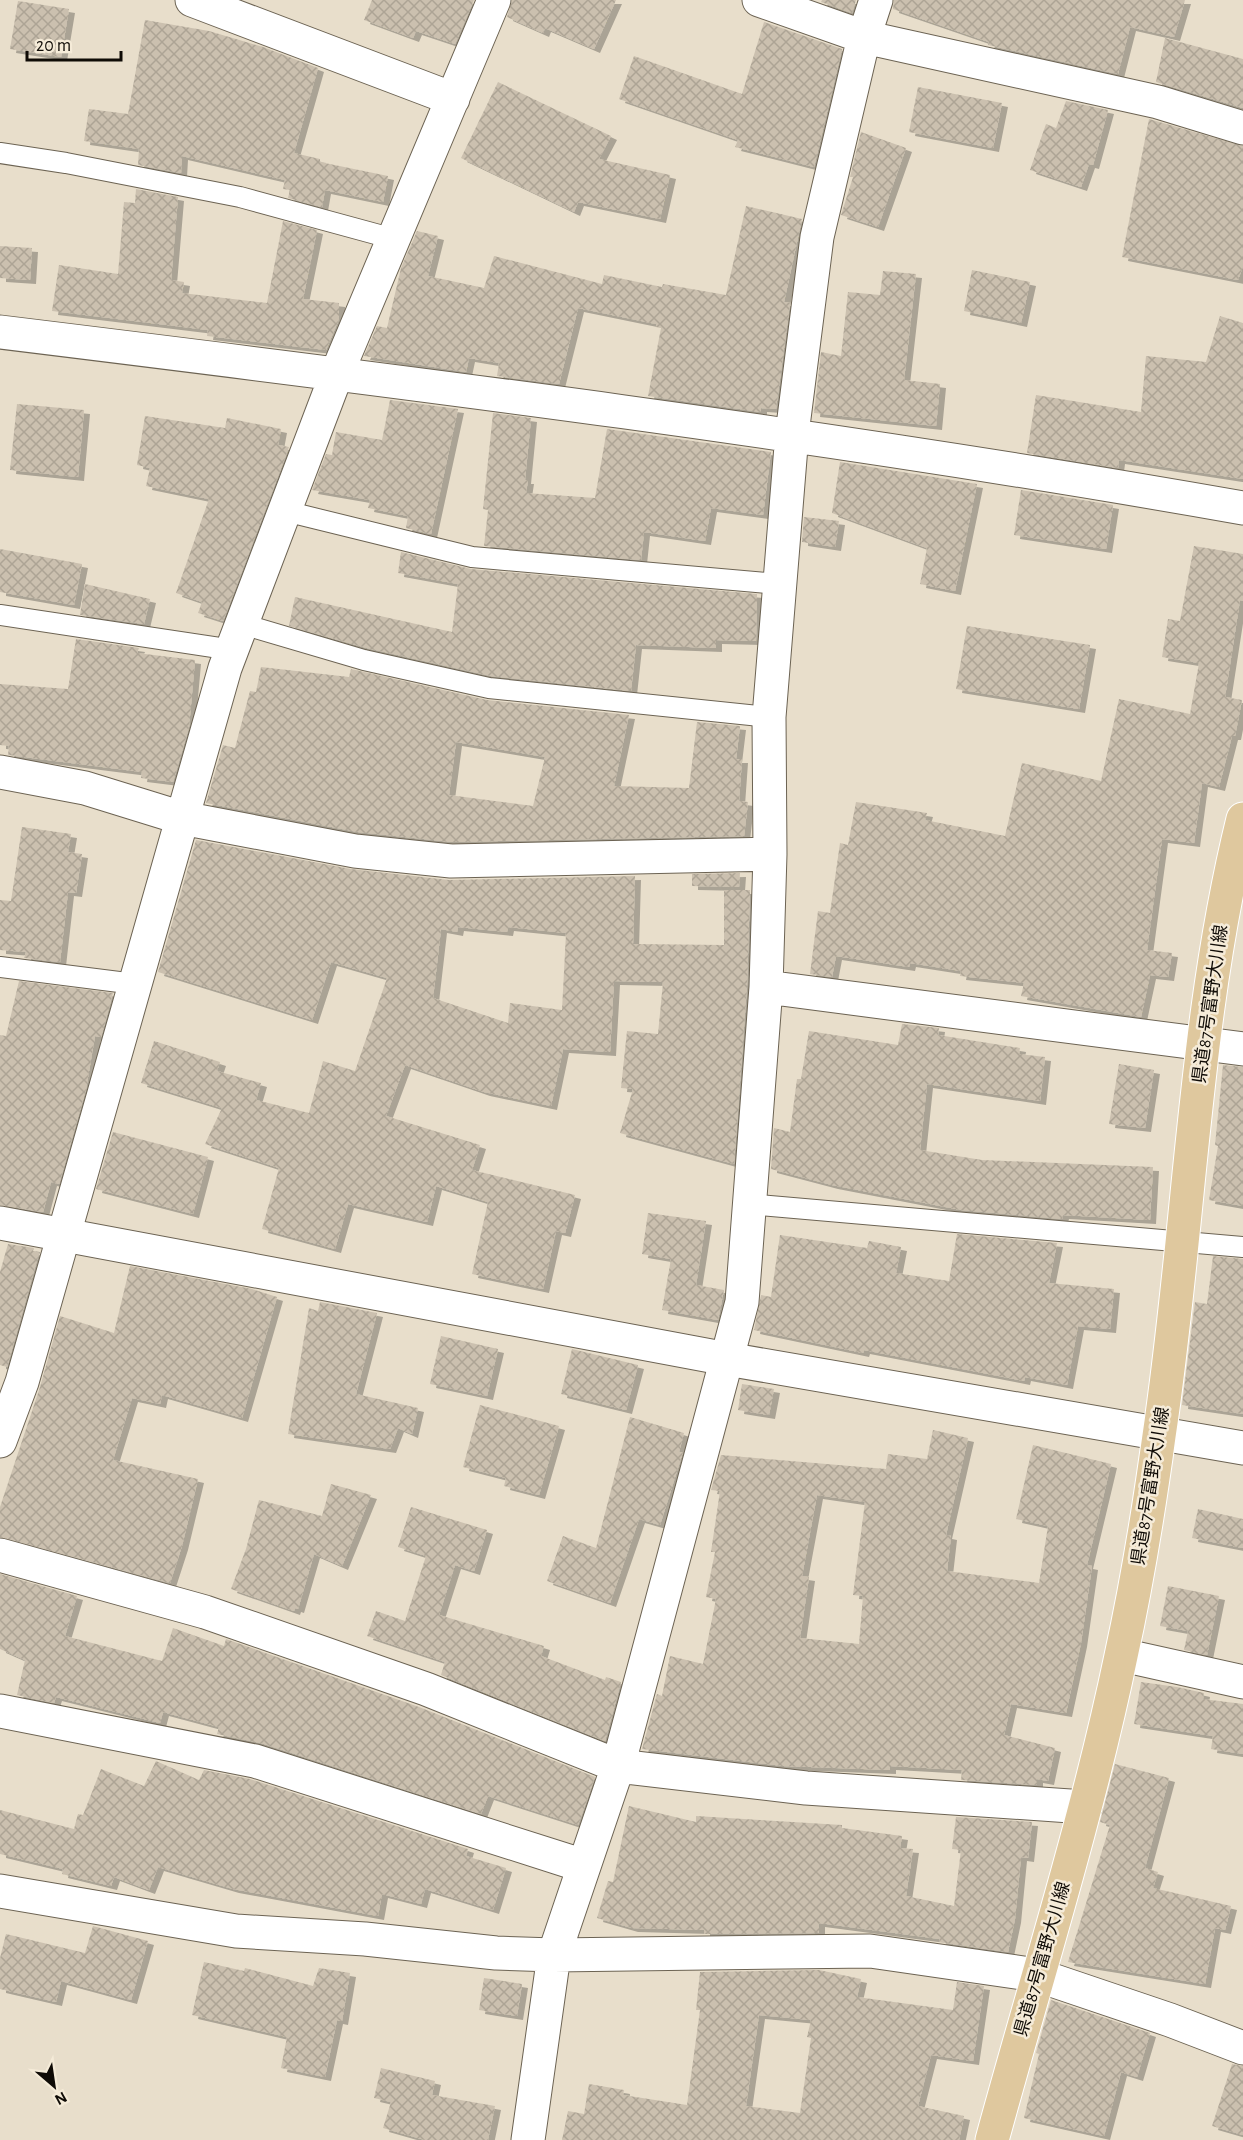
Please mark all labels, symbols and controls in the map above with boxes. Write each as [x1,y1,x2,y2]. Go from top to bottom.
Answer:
scale bar [27,24,122,62]
text: 20 m [36,37,71,55]
street label: 県道87号富野大川線 [1189,923,1231,1085]
street label: 県道87号富野大川線 [1128,1405,1172,1567]
street label: 県道87号富野大川線 [1010,1879,1074,2039]
north arrow [24,2056,84,2116]
text: N [52,2089,70,2108]

